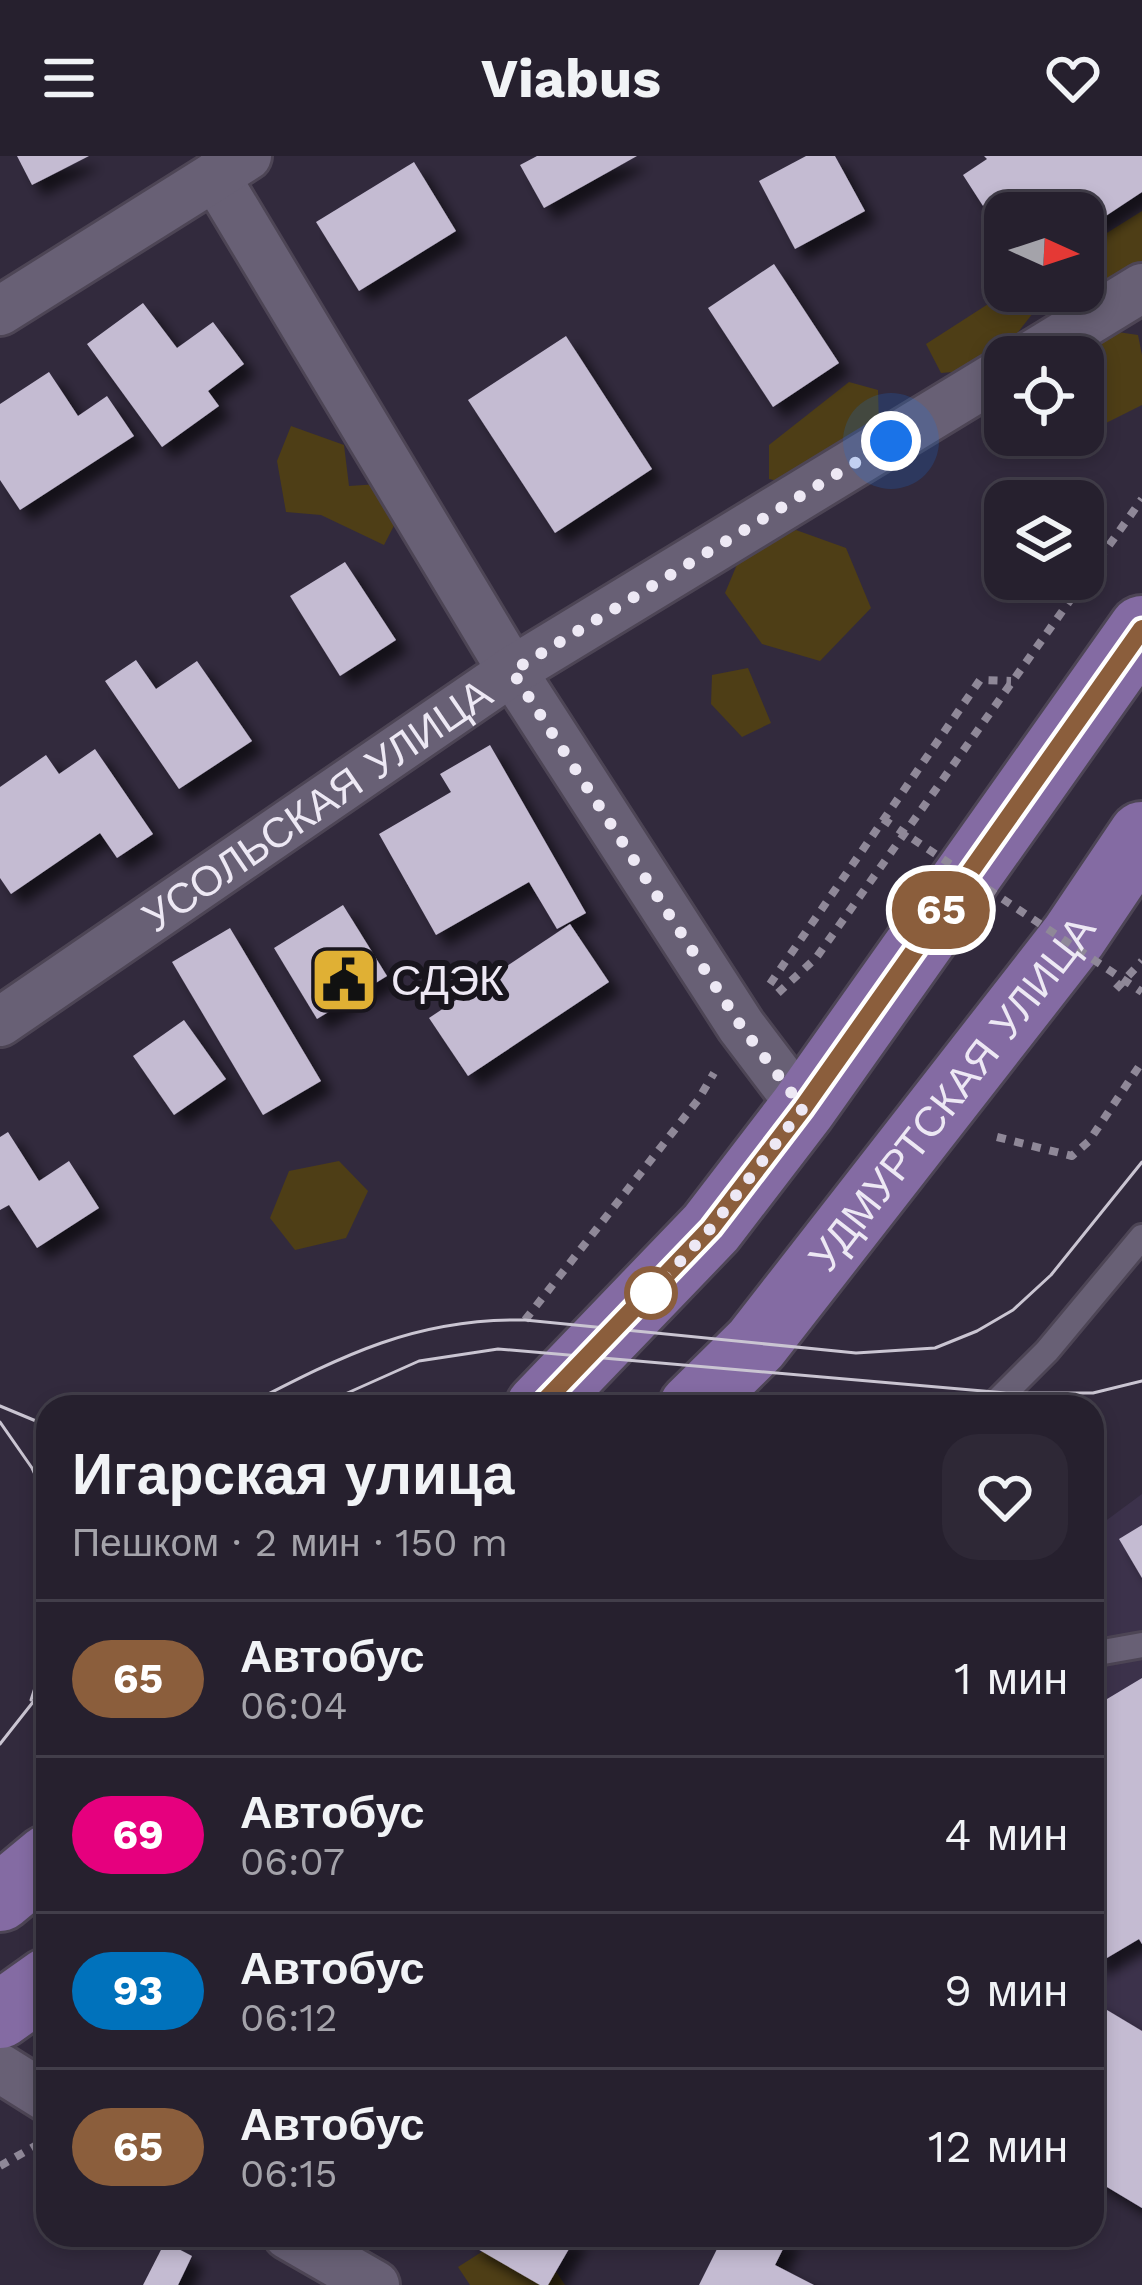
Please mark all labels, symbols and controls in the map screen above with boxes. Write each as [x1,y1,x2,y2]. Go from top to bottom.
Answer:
icon: menu [36,45,102,111]
icon: heart [1040,45,1106,111]
text: Viabus [481,47,661,110]
north arrow [984,192,1104,312]
map controls [984,192,1104,600]
button: locate [984,336,1104,456]
your location [861,411,921,471]
button: layers [984,480,1104,600]
street label: УСОЛЬСКАЯ УЛИЦА [133,668,501,942]
line badge: 65 [887,871,995,949]
text: 65 [916,885,966,934]
street label: УДМУРТСКАЯ УЛИЦА [798,906,1105,1280]
public building icon: СДЭК [309,945,379,1015]
place label: СДЭК [391,956,504,1005]
unlabelled marker [626,1268,676,1318]
button: heart [942,1434,1068,1560]
text: Игарская улица [72,1441,514,1508]
text: Пешком · 2 мин · 150 m [72,1520,508,1565]
text: Автобус [240,1630,425,1683]
text: 1 мин [954,1652,1068,1705]
text: 65 [113,1654,163,1703]
text: 06:04 [240,1683,348,1728]
text: Автобус [240,1786,425,1839]
text: 4 мин [944,1808,1068,1861]
text: 69 [112,1810,164,1859]
text: 06:07 [240,1839,345,1884]
text: Автобус [240,1942,425,1995]
text: 9 мин [944,1964,1068,2017]
text: 93 [113,1966,163,2015]
text: 06:12 [240,1995,337,2040]
text: Автобус [240,2098,425,2151]
text: 12 мин [928,2120,1068,2173]
text: 65 [113,2122,163,2171]
text: 06:15 [240,2151,337,2196]

